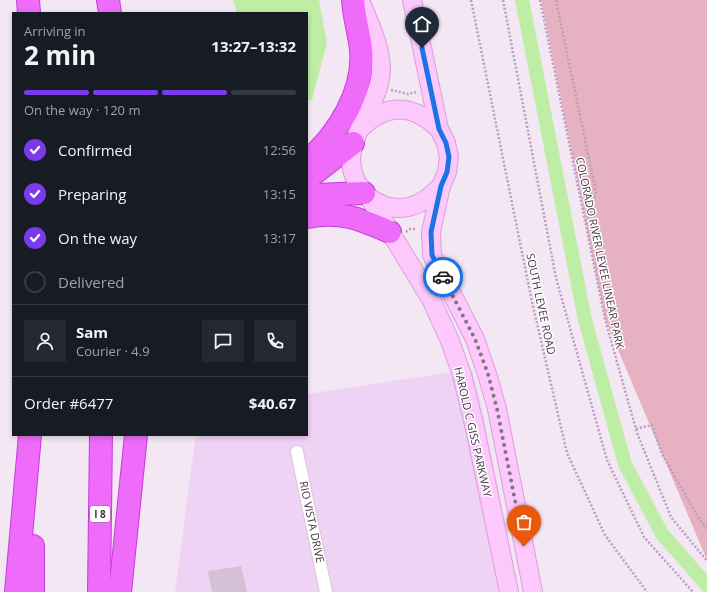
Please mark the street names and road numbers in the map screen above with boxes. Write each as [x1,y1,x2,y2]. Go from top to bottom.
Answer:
street label: COLORADO RIVER LEVEE LINEAR PARK [573,156,628,350]
street label: SOUTH LEVEE ROAD [523,252,560,356]
street label: HAROLD C GISS PARKWAY [451,365,496,499]
street label: RIO VISTA DRIVE [296,480,328,564]
road number: I 8 [90,506,110,522]

